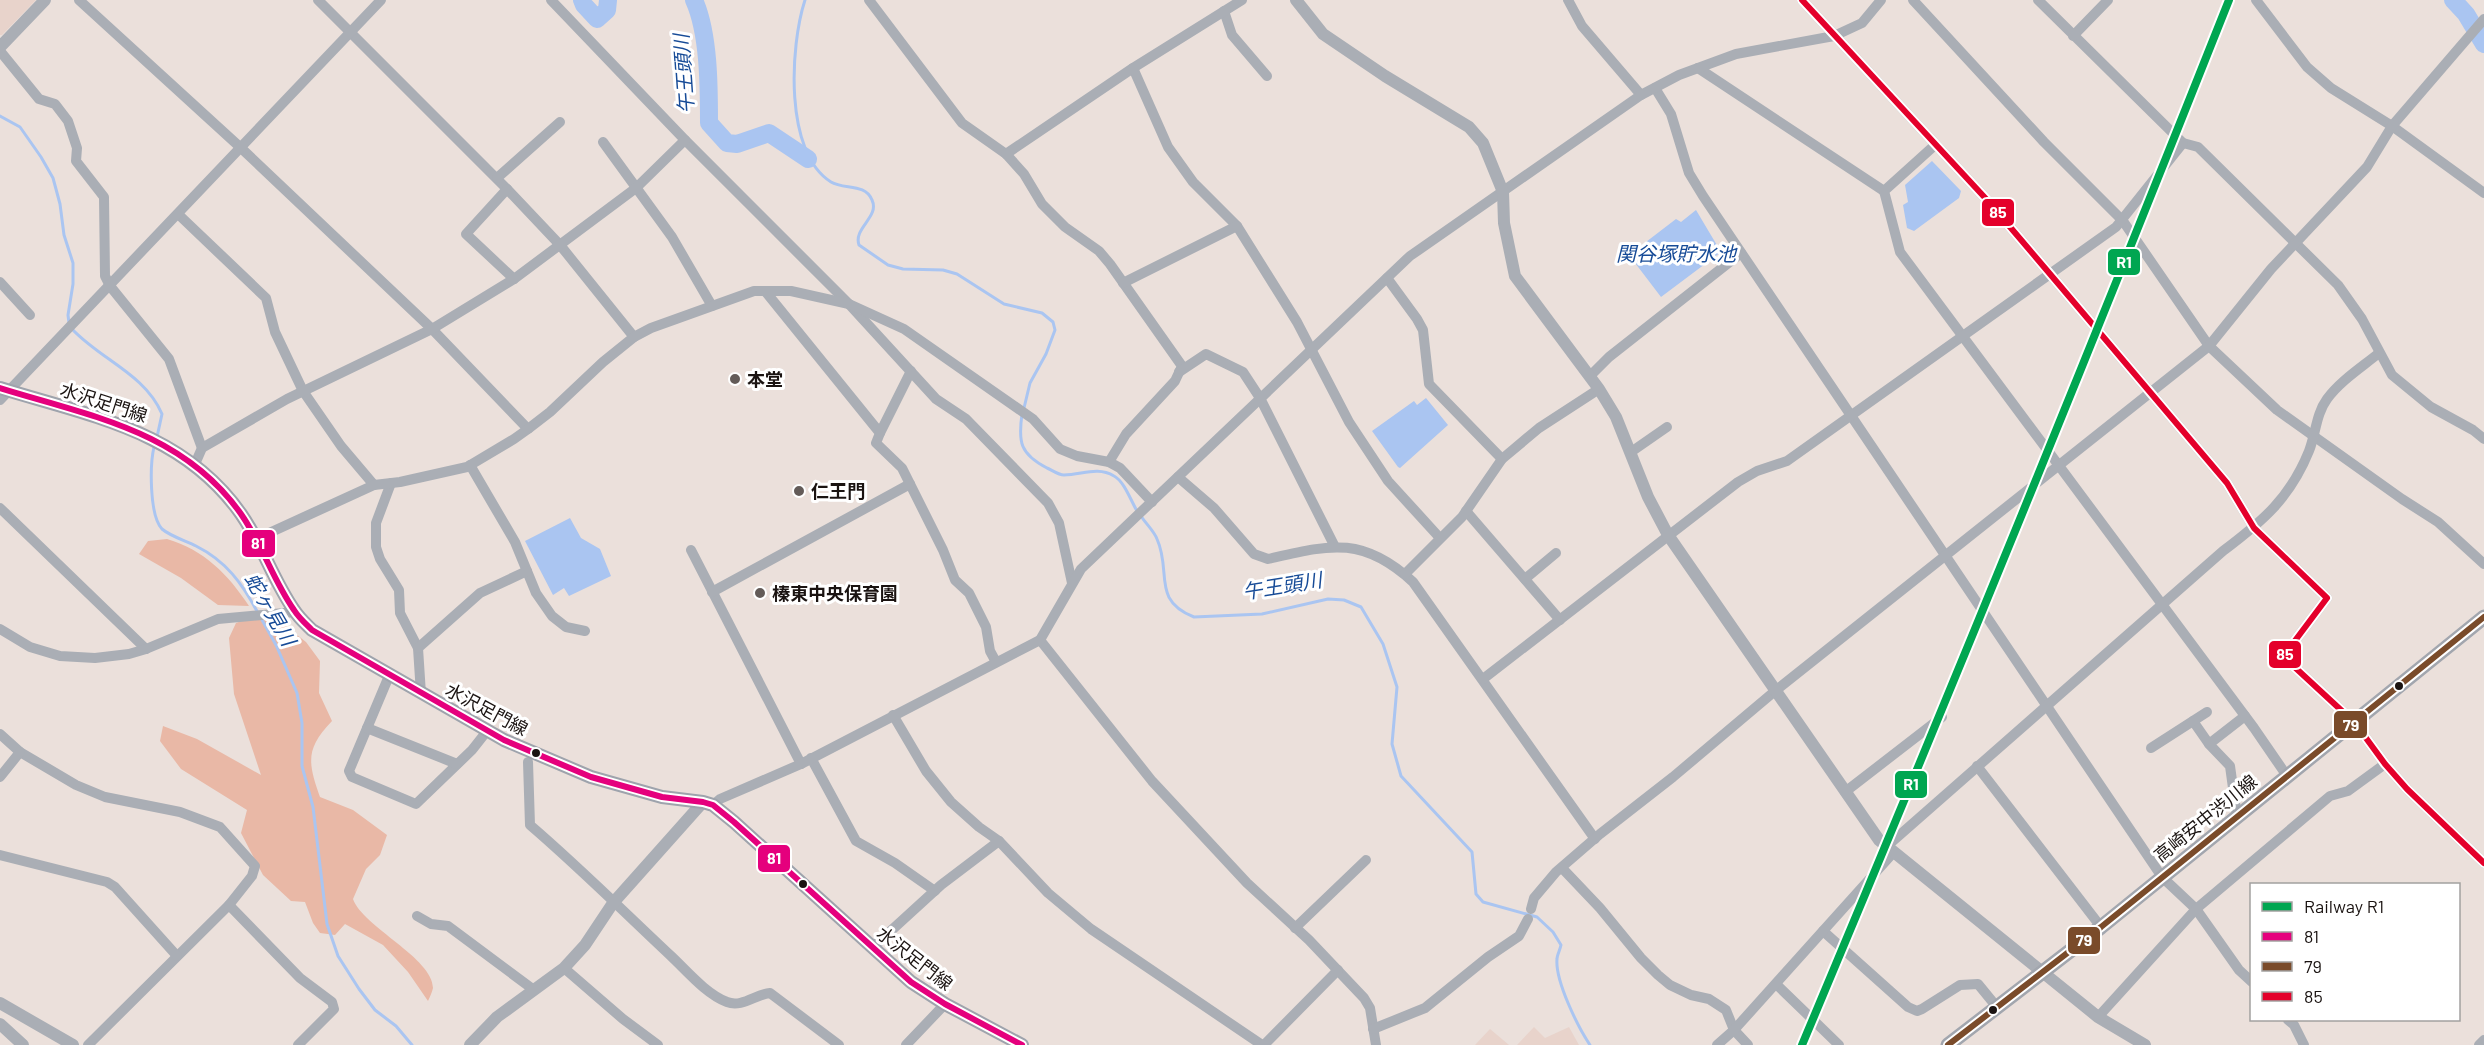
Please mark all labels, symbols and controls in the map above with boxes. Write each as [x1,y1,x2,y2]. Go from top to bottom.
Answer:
water label: 午王頭川 [668,31,698,115]
line badge: 85 [1981,198,2015,227]
text: 85 [1989,202,2007,221]
water label: 関谷塚貯水池 [1616,241,1738,265]
line badge: R1 [2107,248,2141,276]
text: R1 [2116,252,2132,271]
place label: 本堂 [747,368,783,390]
marker: 本堂 [728,372,742,386]
street label: 水沢足門線 [58,378,150,426]
place label: 仁王門 [811,480,865,502]
marker: 仁王門 [792,484,806,498]
line badge: 81 [241,529,276,558]
text: 81 [251,533,265,552]
water label: 午王頭川 [1241,567,1325,603]
water label: 蛇ヶ見川 [241,568,302,651]
place label: 榛東中央保育園 [772,582,898,604]
marker: 榛東中央保育園 [753,586,767,600]
line badge: 85 [2268,640,2302,669]
text: 85 [2276,644,2294,663]
street label: 水沢足門線 [442,678,532,740]
unlabelled marker [2393,680,2405,692]
line badge: 79 [2333,710,2368,739]
text: 79 [2343,715,2359,734]
unlabelled marker [530,747,542,759]
line badge: R1 [1894,770,1928,799]
street label: 高崎安中渋川線 [2149,770,2261,866]
text: R1 [1903,774,1919,793]
line badge: 81 [757,844,791,873]
text: 81 [767,848,781,867]
unlabelled marker [797,878,809,890]
legend [2250,883,2460,1021]
text: Railway R1 [2304,895,2384,917]
street label: 水沢足門線 [873,922,957,994]
text: 81 [2304,925,2319,947]
line badge: 79 [2067,926,2101,955]
text: 79 [2076,930,2092,949]
text: 79 [2304,955,2322,977]
text: 85 [2304,985,2323,1007]
unlabelled marker [1987,1004,1999,1016]

